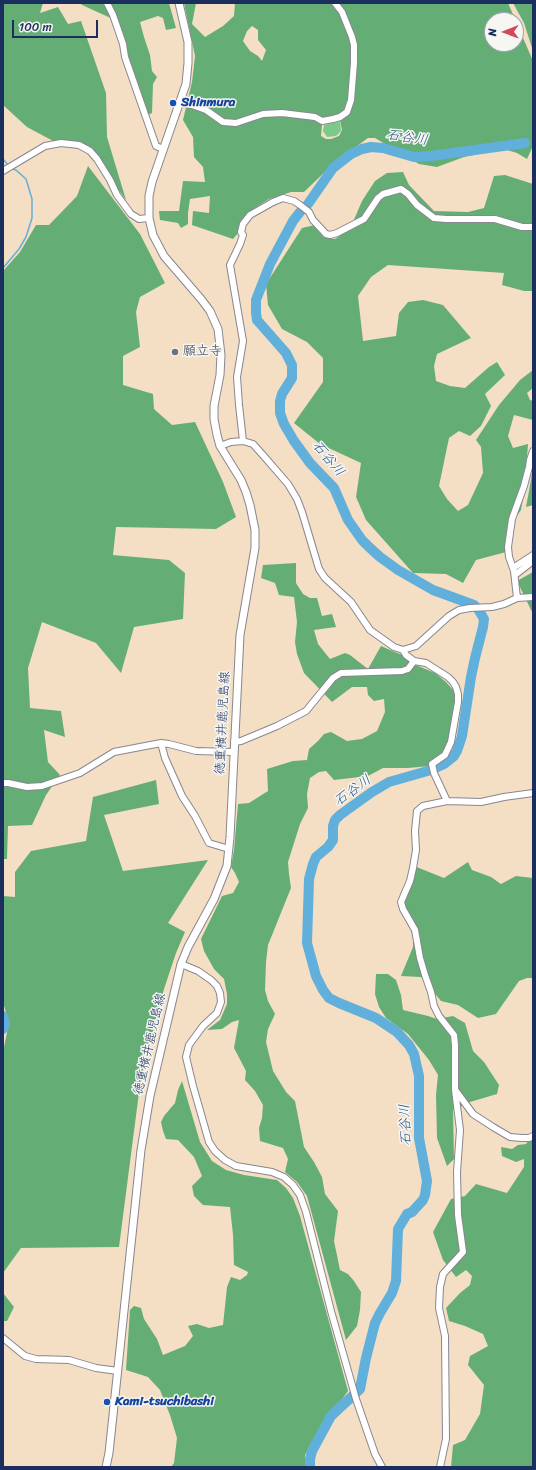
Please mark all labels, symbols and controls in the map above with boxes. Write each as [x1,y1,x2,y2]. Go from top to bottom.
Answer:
scale bar [14,12,100,38]
north arrow [484,12,524,52]
text: 100 m [19,16,52,38]
text: N [483,28,502,36]
place label: Shinmura [181,95,235,111]
marker: Shinmura [168,98,178,108]
water label: 石谷川 [385,127,429,149]
place label: 願立寺 [183,344,222,360]
marker: 願立寺 [170,347,180,357]
water label: 石谷川 [308,438,348,480]
street label: 徳重横井鹿児島線 [212,671,234,775]
water label: 石谷川 [331,772,375,810]
street label: 徳重横井鹿児島線 [131,992,169,1096]
water label: 石谷川 [397,1104,415,1146]
place label: Kami-tsuchibashi [115,1394,214,1410]
marker: Kami-tsuchibashi [102,1397,112,1407]

